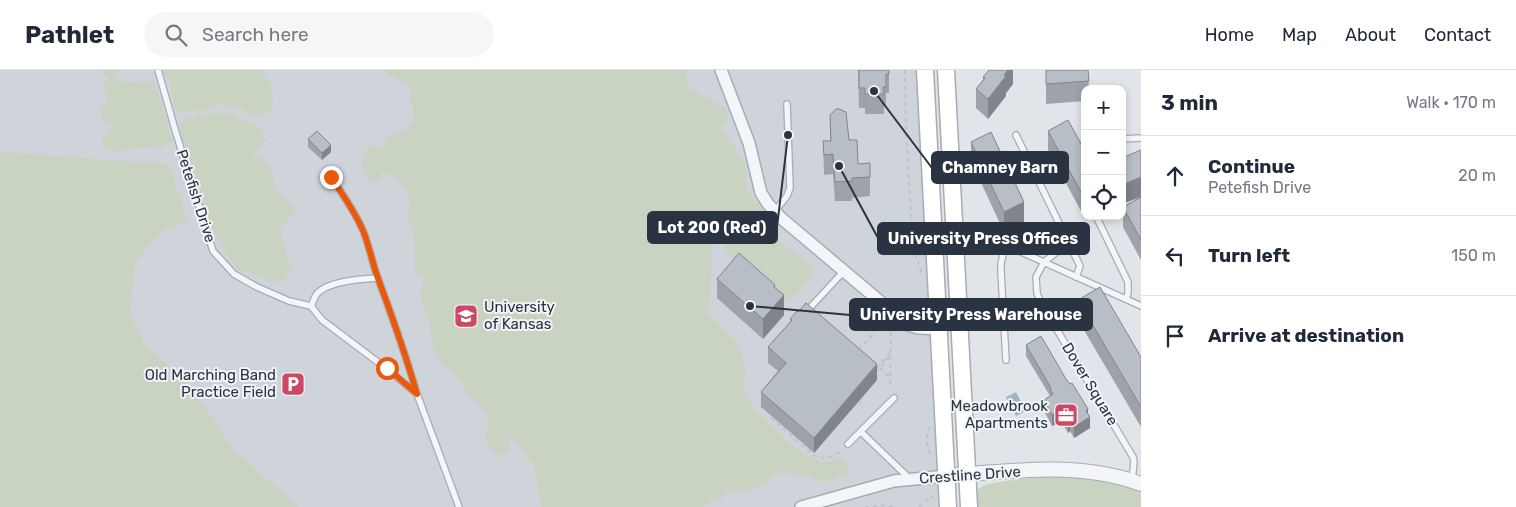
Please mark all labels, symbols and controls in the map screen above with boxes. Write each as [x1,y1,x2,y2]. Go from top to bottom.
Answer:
search box [144,12,494,57]
text: Pathlet [25,21,114,49]
icon: search [162,21,190,49]
text: Search here [202,23,309,46]
text: Home [1205,24,1254,46]
text: Map [1282,24,1317,46]
text: About [1345,24,1396,46]
text: Contact [1424,24,1491,46]
map controls [1081,85,1126,220]
button: + [1081,85,1126,130]
text: 3 min [1161,90,1218,115]
text: Walk · 170 m [1406,93,1496,112]
button: − [1081,130,1126,175]
street label: Petefish Drive [172,147,220,245]
callout: Chamney Barn [932,152,1068,183]
text: Continue [1208,155,1295,178]
text: Chamney Barn [942,158,1058,177]
icon: ahead [1161,162,1189,190]
route end [320,166,343,189]
text: 20 m [1458,166,1496,185]
button: locate [1081,175,1126,220]
text: Petefish Drive [1208,178,1311,197]
callout: Lot 200 (Red) [648,212,777,243]
text: Lot 200 (Red) [658,218,766,237]
callout: University Press Offices [878,223,1089,254]
text: University Press Offices [888,229,1078,248]
icon: left [1161,242,1189,270]
text: Turn left [1208,244,1290,267]
text: 150 m [1451,246,1496,265]
place label: University of Kansas [484,298,555,333]
callout: University Press Warehouse [850,299,1092,330]
school or university icon: University of Kansas [453,303,479,329]
text: University Press Warehouse [860,305,1082,324]
icon: arrive [1161,322,1189,350]
text: Arrive at destination [1208,324,1404,347]
street label: Dover Square [1058,339,1122,429]
route start [376,357,399,380]
place label: Old Marching Band Practice Field [145,366,276,401]
parking icon: Old Marching Band Practice Field [280,371,306,397]
place label: Meadowbrook Apartments [951,397,1048,432]
office icon: Meadowbrook Apartments [1053,402,1079,428]
street label: Crestline Drive [918,462,1022,488]

